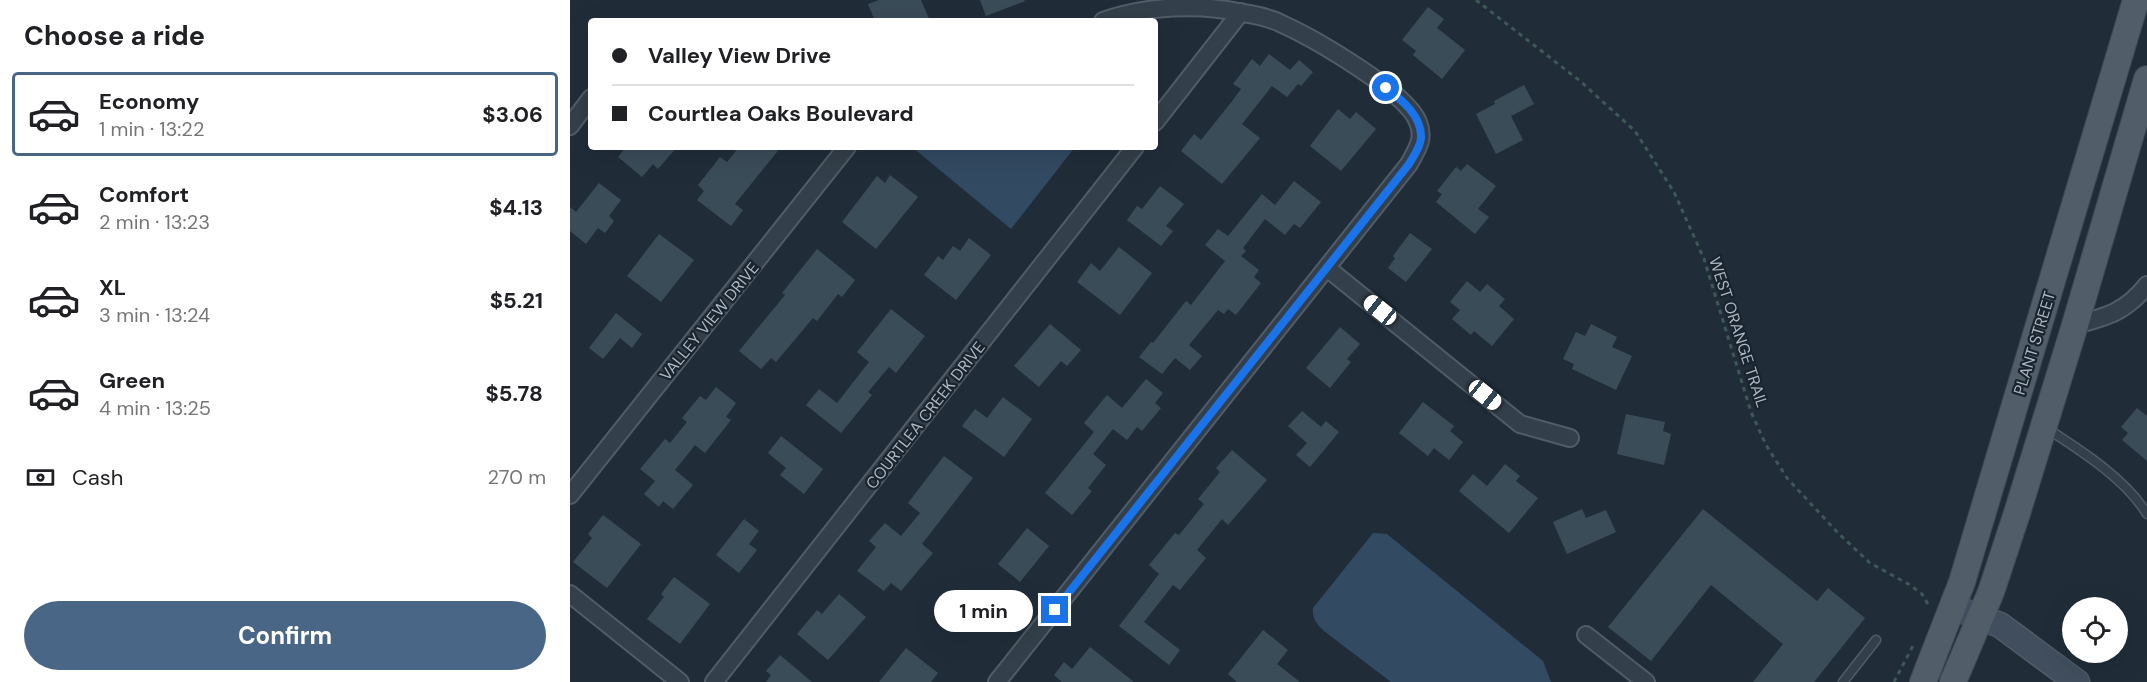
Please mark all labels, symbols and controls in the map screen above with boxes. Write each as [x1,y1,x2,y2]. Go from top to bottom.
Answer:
text: Choose a ride [24,18,205,53]
text: Valley View Drive [648,41,831,70]
route start [1372,74,1399,101]
icon: car [27,87,81,141]
text: Economy [99,87,199,116]
text: Courtlea Oaks Boulevard [648,99,914,128]
text: $3.06 [482,100,543,129]
text: 1 min · 13:22 [99,116,204,142]
icon: car [27,180,81,234]
text: Comfort [99,180,189,209]
text: $4.13 [489,193,543,222]
text: 2 min · 13:23 [99,209,210,235]
street label: WEST ORANGE TRAIL [1704,254,1773,410]
street label: VALLEY VIEW DRIVE [655,258,764,385]
icon: car [27,273,81,327]
text: XL [99,273,126,302]
text: $5.21 [490,286,543,315]
street label: PLANT STREET [2009,289,2060,397]
car [1360,292,1400,328]
text: 3 min · 13:24 [99,302,210,328]
street label: COURTLEA CREEK DRIVE [861,337,990,493]
icon: car [27,366,81,420]
text: Green [99,366,165,395]
car [1465,377,1505,413]
text: $5.78 [486,379,543,408]
text: 4 min · 13:25 [99,395,211,421]
icon: cash [24,461,57,494]
text: Cash [72,463,123,492]
text: 270 m [488,464,546,490]
callout: 1 min [935,589,1034,631]
route end [1041,596,1068,623]
map controls [2062,597,2128,663]
button: locate [2062,597,2128,663]
text: 1 min [959,598,1008,624]
button: Confirm [24,601,546,670]

